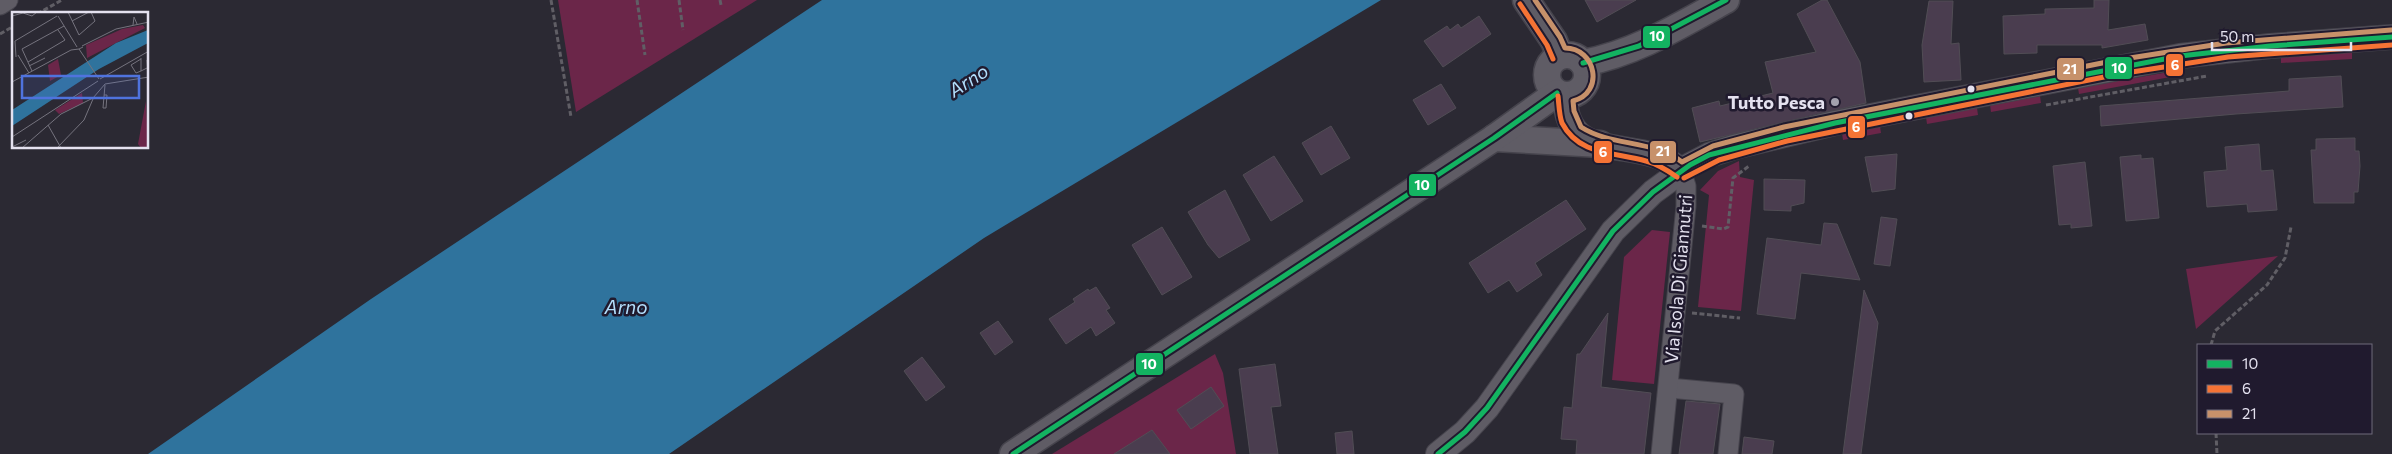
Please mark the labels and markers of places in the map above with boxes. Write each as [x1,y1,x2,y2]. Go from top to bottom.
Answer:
unlabelled marker [1966,84,1976,94]
place label: Tutto Pesca [1727,91,1825,113]
marker: Tutto Pesca [1829,96,1841,108]
unlabelled marker [1904,111,1914,121]

